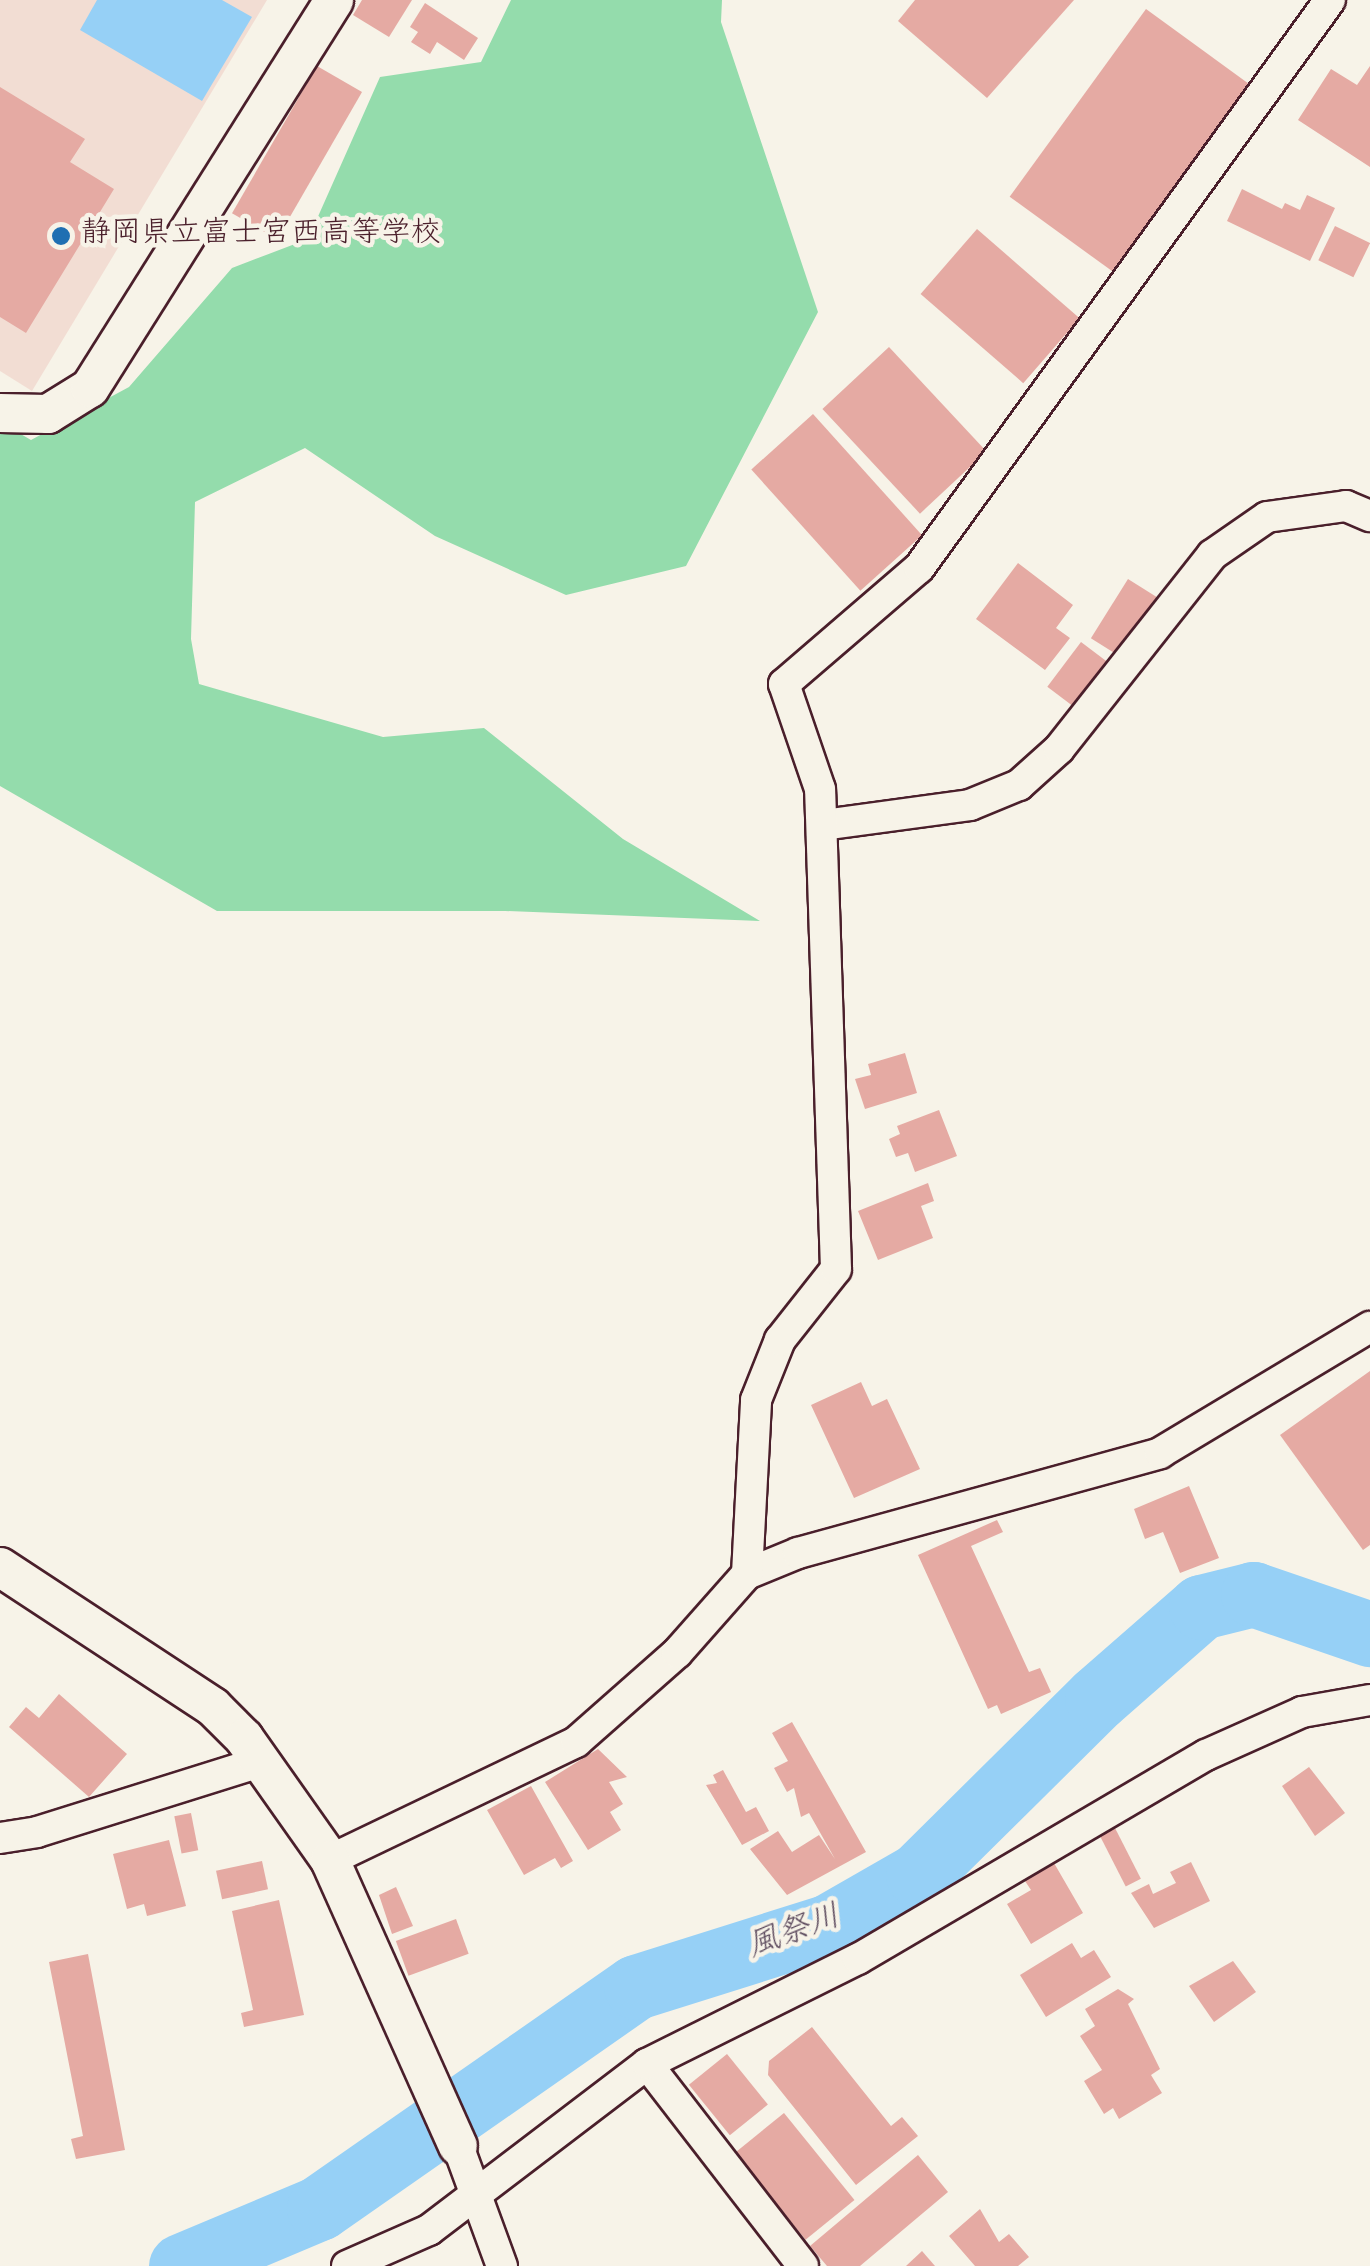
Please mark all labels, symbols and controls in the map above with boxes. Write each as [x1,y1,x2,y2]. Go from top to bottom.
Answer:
place label: 静岡県立富士宮西高等学校 [81,218,441,254]
marker: 静岡県立富士宮西高等学校 [50,225,72,247]
water label: 風祭川 [743,1900,847,1968]

